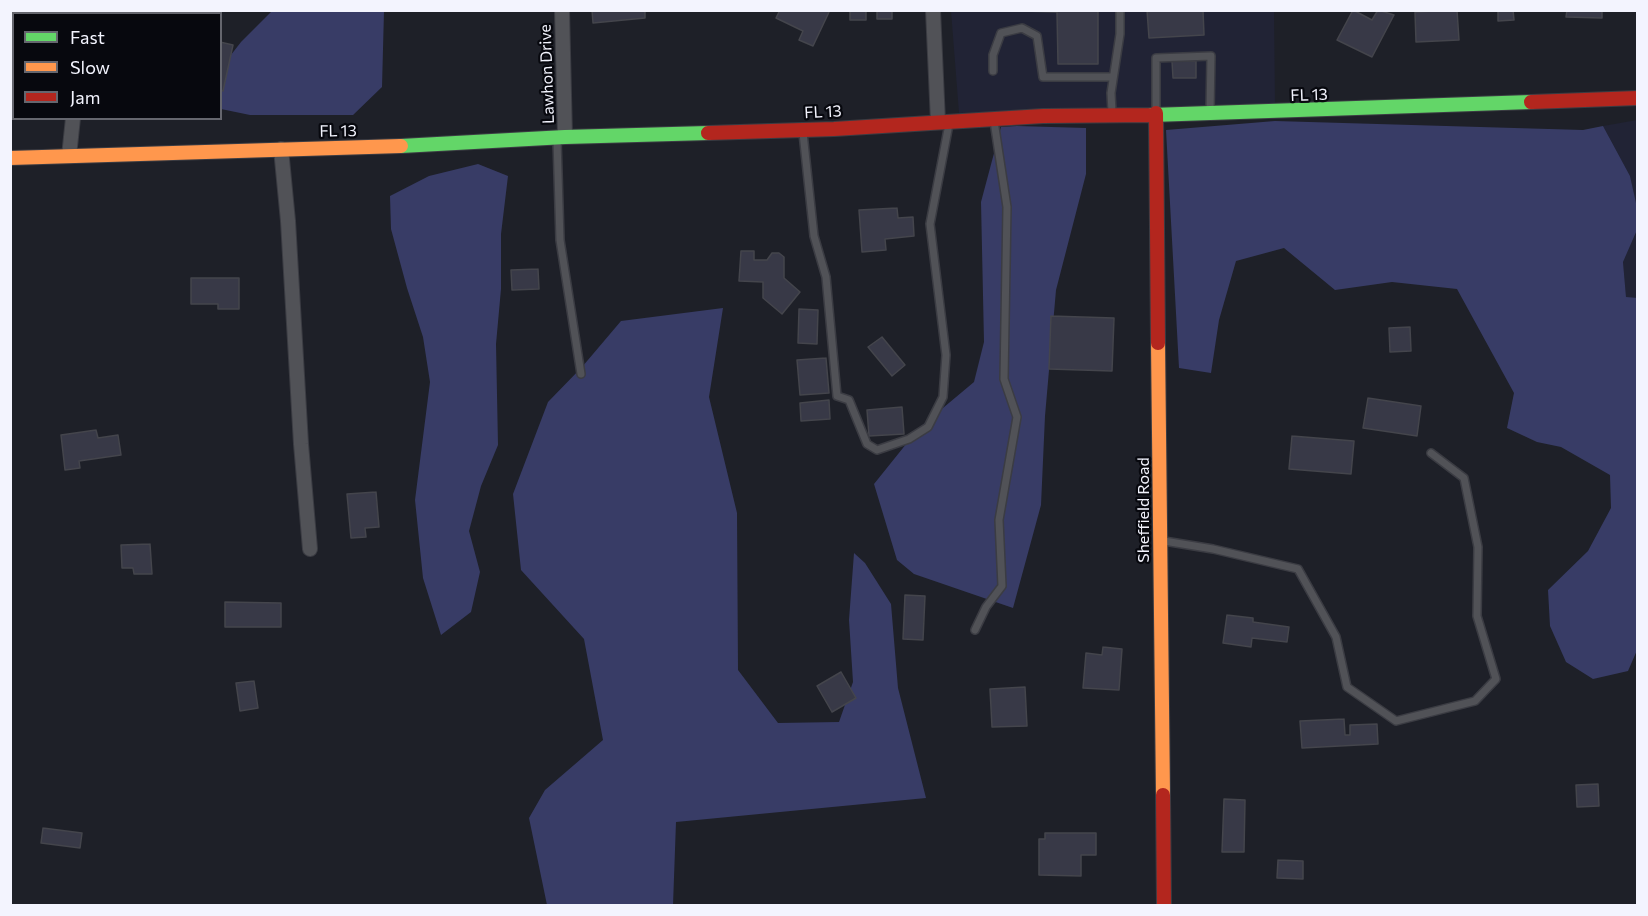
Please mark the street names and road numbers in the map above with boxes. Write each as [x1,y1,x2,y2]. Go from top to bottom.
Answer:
street label: Lawhon Drive [536,24,558,124]
street label: FL 13 [1290,85,1328,105]
street label: FL 13 [804,101,842,123]
street label: FL 13 [319,121,357,141]
street label: Sheffield Road [1134,457,1154,563]

